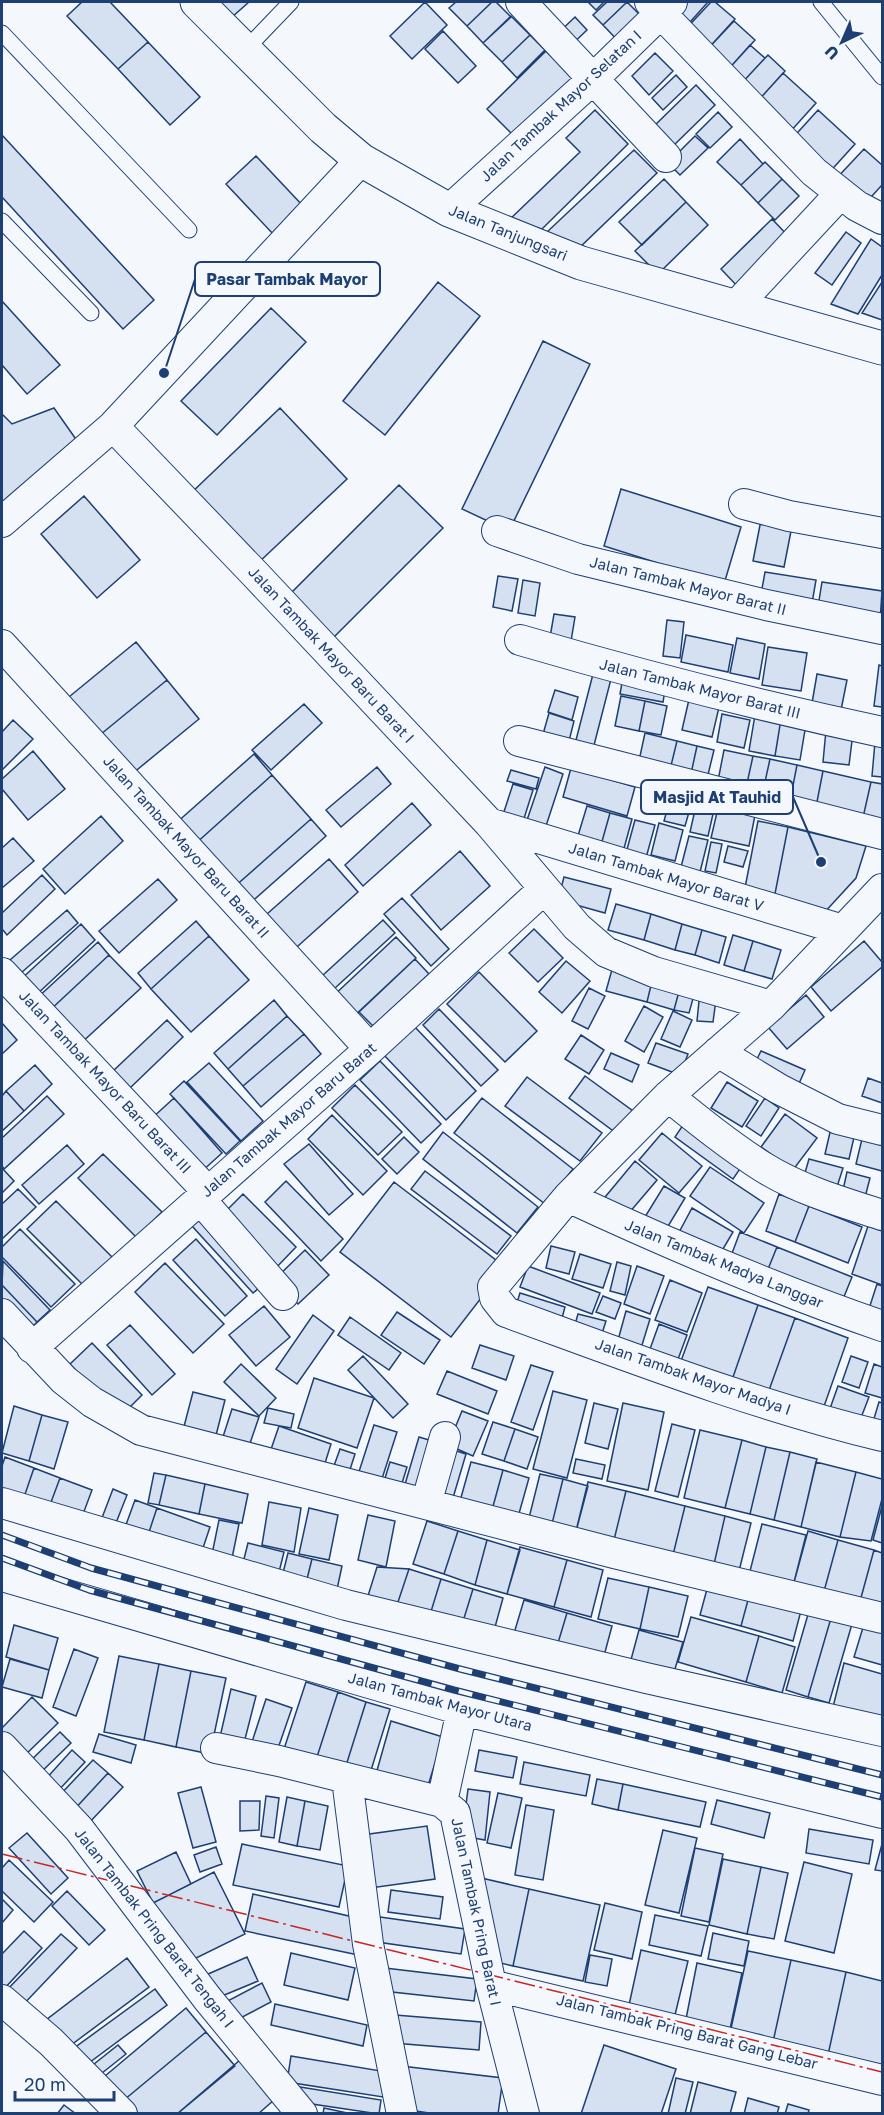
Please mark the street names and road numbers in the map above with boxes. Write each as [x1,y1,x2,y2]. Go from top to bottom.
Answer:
street label: Jalan Tambak Mayor Selatan I [476,26,645,185]
street label: Jalan Tanjungsari [446,200,570,264]
street label: Jalan Tambak Mayor Barat II [588,552,789,618]
street label: Jalan Tambak Mayor Baru Barat I [245,562,418,746]
street label: Jalan Tambak Mayor Barat III [598,654,803,722]
street label: Jalan Tambak Mayor Baru Barat II [100,751,274,941]
street label: Jalan Tambak Mayor Barat V [567,838,766,914]
street label: Jalan Tambak Mayor Baru Barat III [16,986,196,1177]
street label: Jalan Tambak Mayor Baru Barat [197,1038,380,1200]
street label: Jalan Tambak Madya Langgar [622,1215,826,1311]
street label: Jalan Tambak Mayor Madya I [593,1334,794,1418]
street label: Jalan Tambak Mayor Utara [346,1668,534,1734]
street label: Jalan Tambak Pring Barat I [448,1816,506,2007]
street label: Jalan Tambak Pring Barat Tengah I [71,1824,238,2031]
street label: Jalan Tambak Pring Barat Gang Lebar [555,1990,820,2072]

